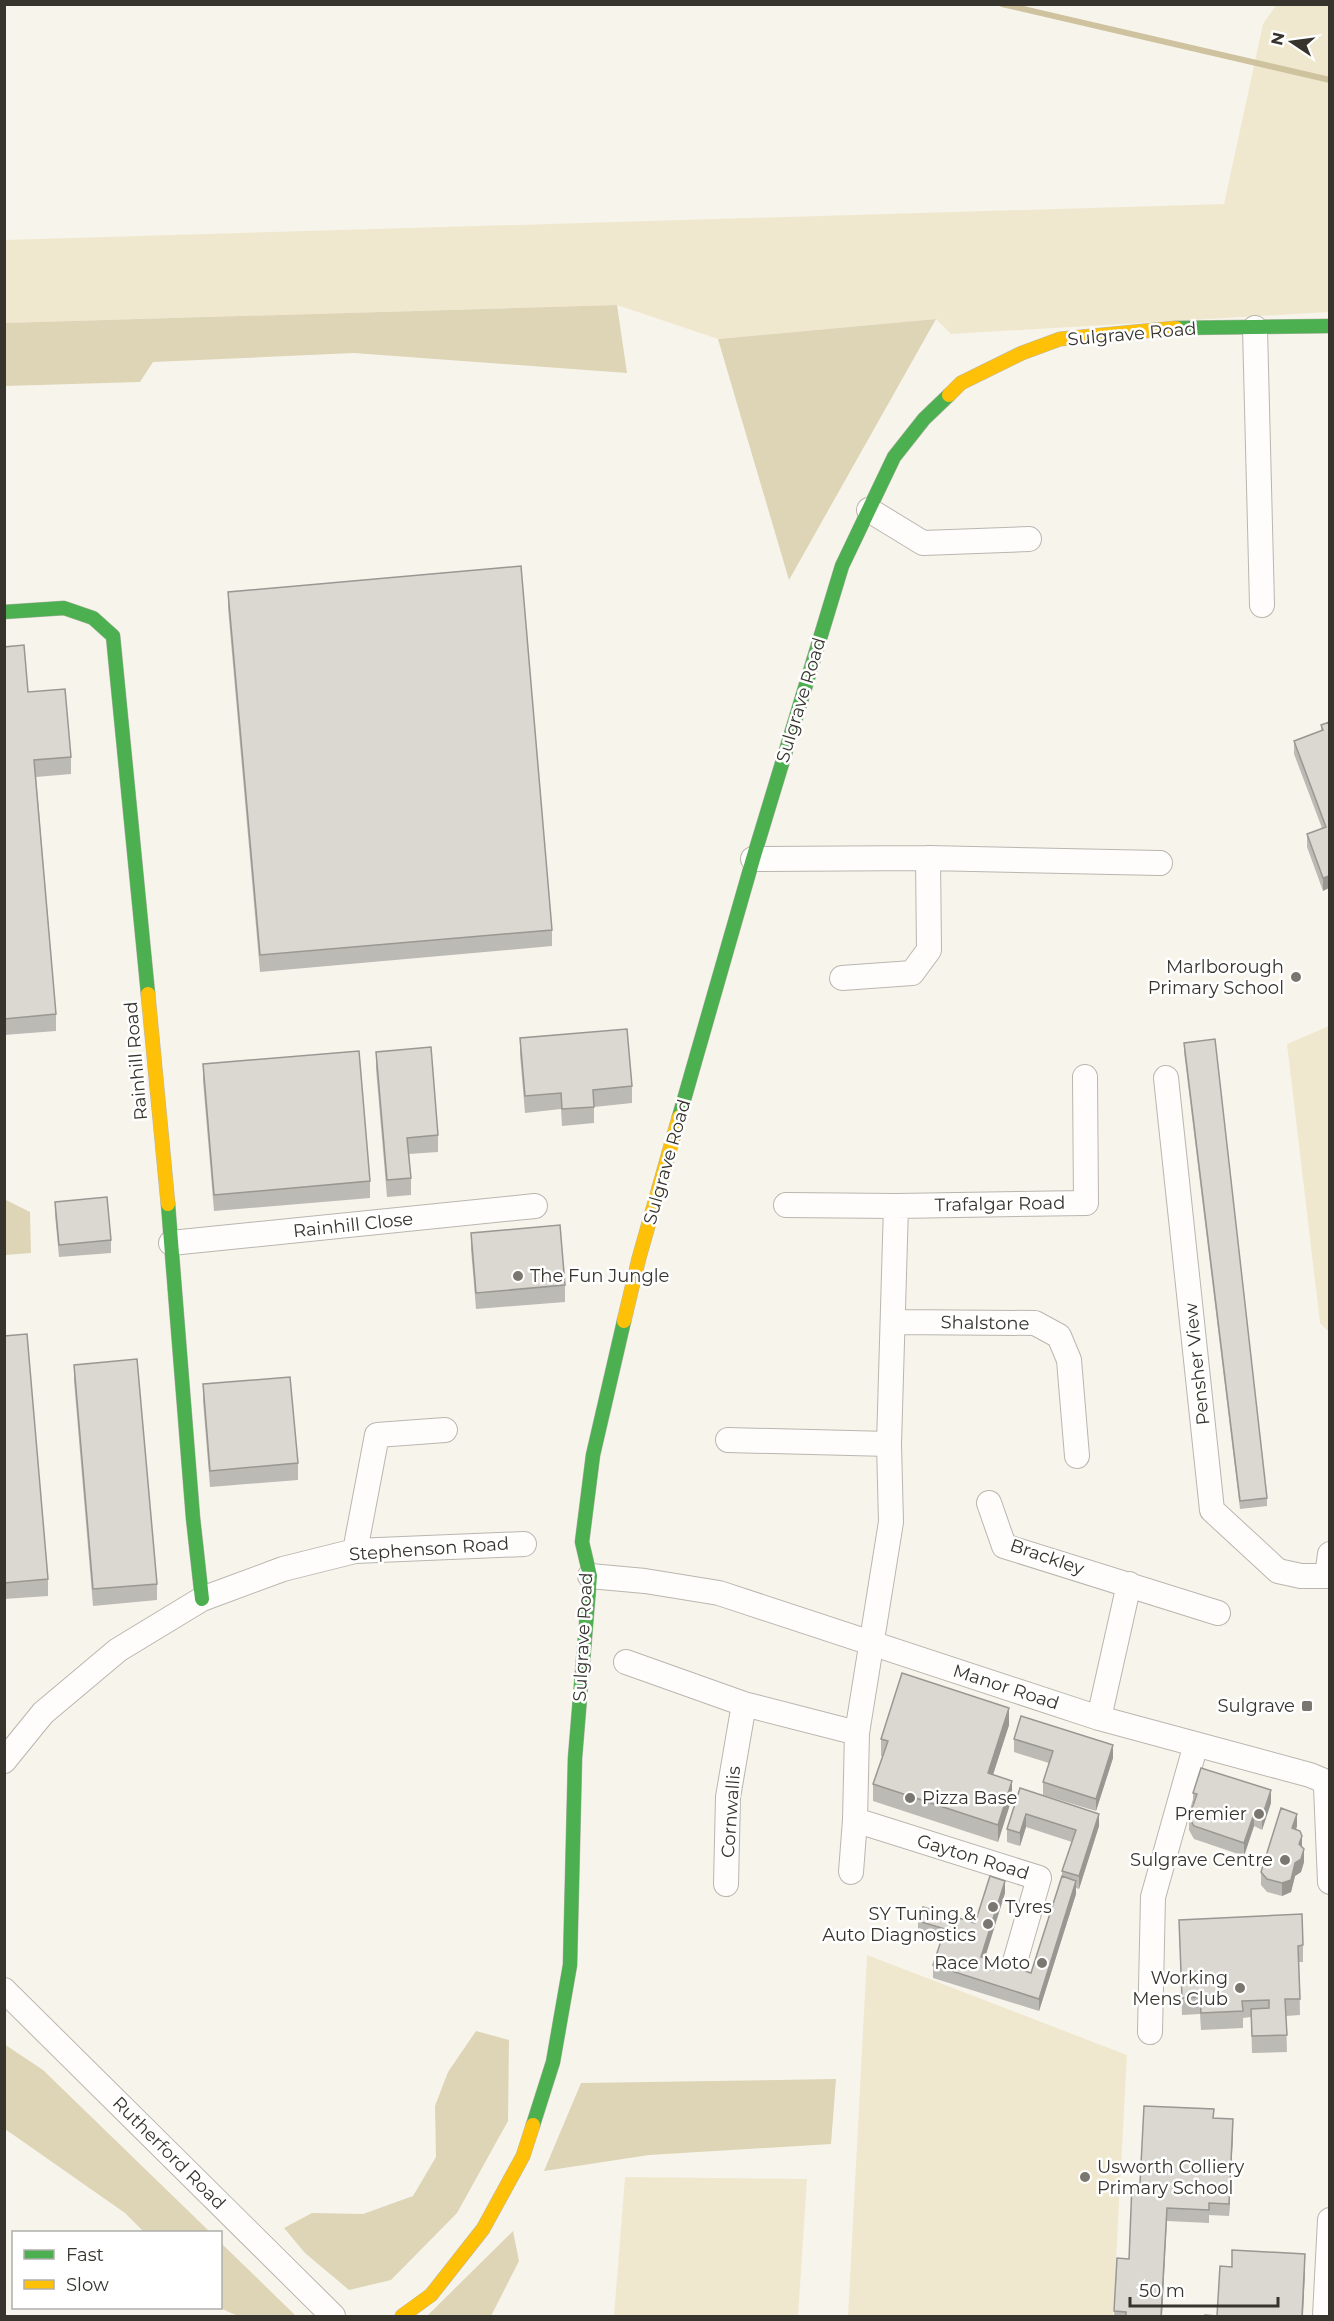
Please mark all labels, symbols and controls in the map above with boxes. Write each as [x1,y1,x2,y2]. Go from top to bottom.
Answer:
north arrow [1262,12,1322,72]
text: N [1267,30,1289,47]
street label: Sulgrave Road [1067,317,1197,351]
street label: Sulgrave Road [772,635,830,765]
place label: Marlborough Primary School [1148,956,1284,999]
marker: Marlborough Primary School [1289,970,1303,984]
street label: Rainhill Road [120,1001,152,1121]
street label: Sulgrave Road [639,1097,695,1227]
street label: Trafalgar Road [935,1192,1065,1216]
street label: Rainhill Close [292,1208,414,1242]
place label: The Fun Jungle [530,1265,670,1287]
marker: The Fun Jungle [511,1269,525,1283]
street label: Pensher View [1180,1301,1214,1426]
street label: Shalstone [940,1311,1030,1335]
street label: Stephenson Road [348,1532,510,1566]
street label: Brackley [1007,1534,1087,1580]
street label: Sulgrave Road [569,1572,597,1702]
street label: Manor Road [950,1660,1062,1714]
place label: Sulgrave [1217,1695,1295,1717]
marker: Sulgrave [1300,1699,1314,1713]
street label: Cornwallis [717,1765,745,1859]
place label: Pizza Base [922,1787,1017,1809]
marker: Pizza Base [903,1791,917,1805]
place label: Premier [1175,1803,1247,1825]
marker: Premier [1252,1807,1266,1821]
street label: Gayton Road [914,1829,1032,1885]
place label: Sulgrave Centre [1130,1849,1273,1871]
marker: Sulgrave Centre [1278,1853,1292,1867]
place label: Tyres [1005,1896,1052,1918]
marker: Tyres [986,1900,1000,1914]
place label: SY Tuning & Auto Diagnostics [822,1903,976,1946]
marker: SY Tuning & Auto Diagnostics [981,1917,995,1931]
place label: Race Moto [934,1952,1030,1974]
marker: Race Moto [1035,1956,1049,1970]
place label: Working Mens Club [1132,1967,1228,2010]
marker: Working Mens Club [1233,1981,1247,1995]
street label: Rutherford Road [108,2092,230,2214]
place label: Usworth Colliery Primary School [1097,2156,1245,2199]
marker: Usworth Colliery Primary School [1078,2170,1092,2184]
legend [12,2231,222,2309]
text: Fast [66,2244,104,2266]
scale bar [1130,2270,1278,2308]
text: Slow [66,2274,109,2296]
text: 50 m [1139,2280,1185,2302]

